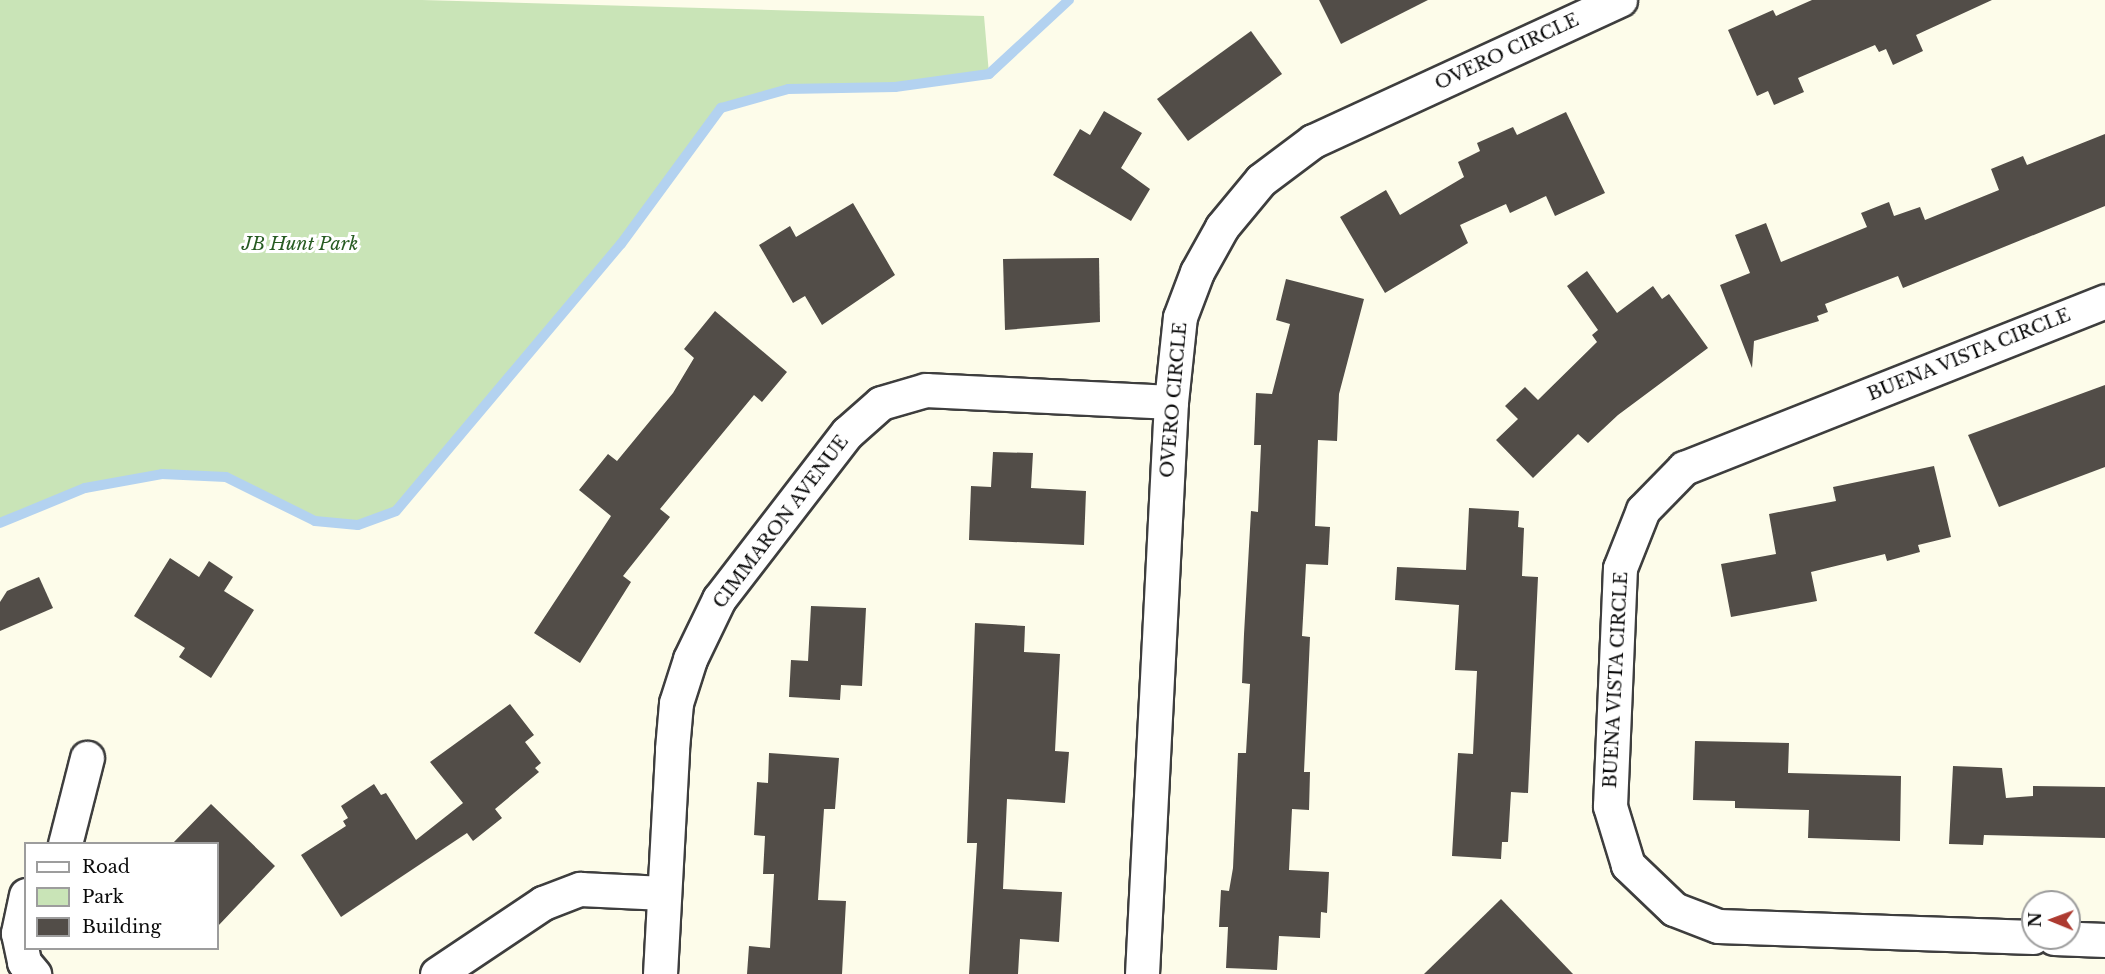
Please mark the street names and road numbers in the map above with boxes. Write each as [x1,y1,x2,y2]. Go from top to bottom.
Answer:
street label: OVERO CIRCLE [1432,9,1582,95]
street label: BUENA VISTA CIRCLE [1863,304,2075,406]
street label: OVERO CIRCLE [1156,321,1192,479]
street label: CIMMARON AVENUE [709,431,853,613]
street label: BUENA VISTA CIRCLE [1599,570,1633,790]

